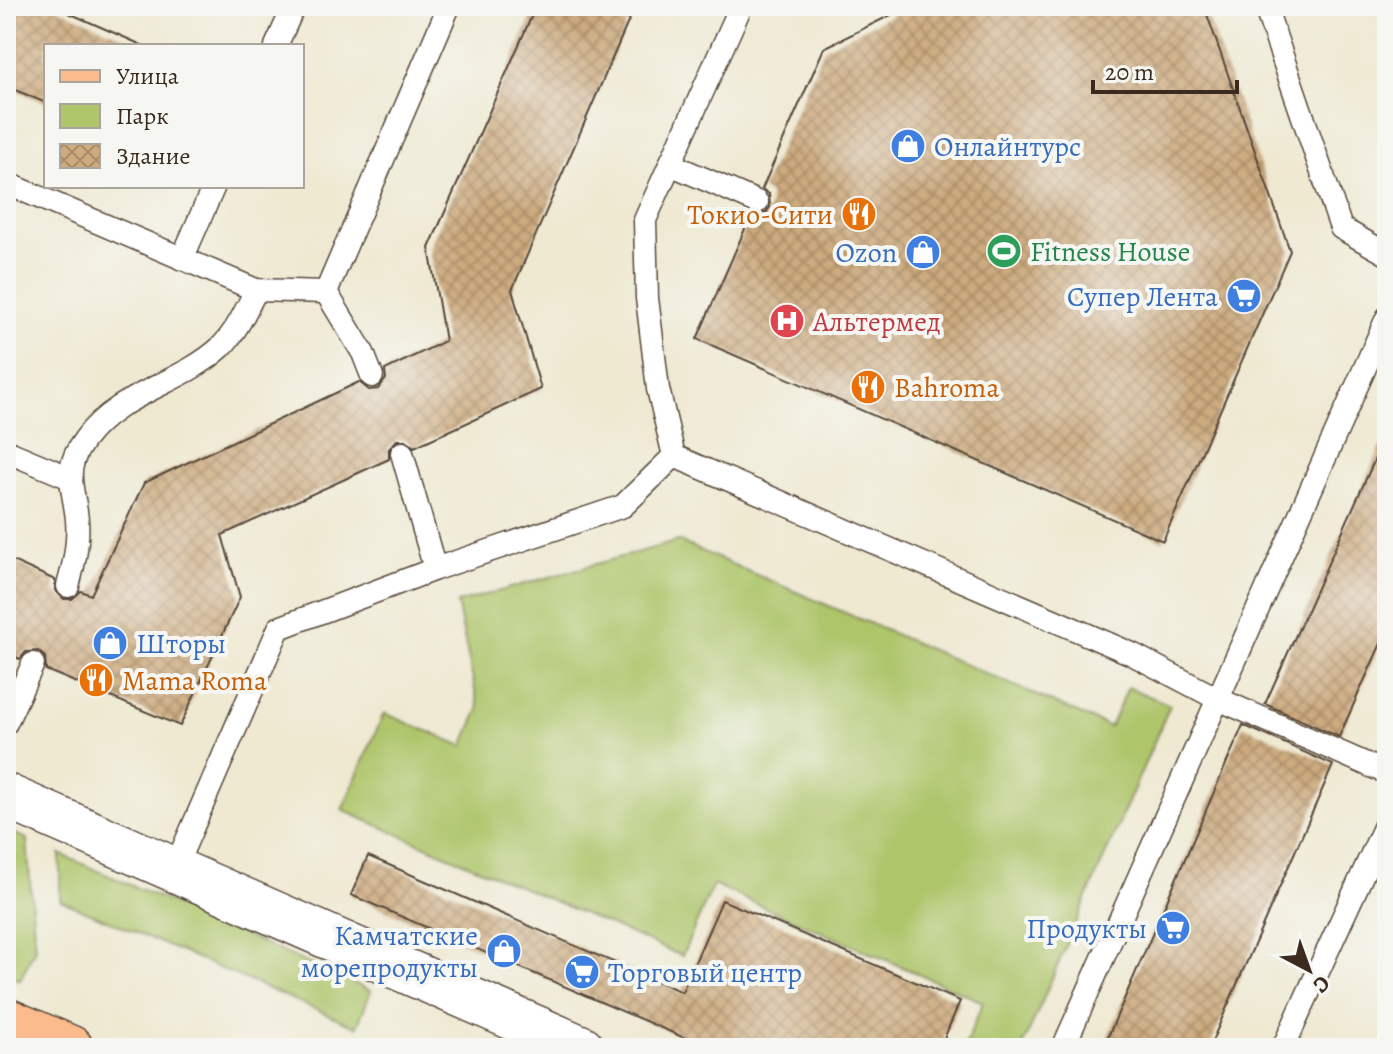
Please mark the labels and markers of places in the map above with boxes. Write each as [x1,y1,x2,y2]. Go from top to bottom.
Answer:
shop icon: Онлайнтурс [889,127,927,165]
place label: Онлайнтурс [934,128,1081,166]
restaurant icon: Токио-Сити [840,195,878,233]
place label: Токио-Сити [687,196,833,234]
sports icon: Fitness House [985,232,1023,270]
shop icon: Ozon [904,233,942,271]
place label: Fitness House [1030,233,1190,271]
place label: Ozon [835,234,897,272]
supermarket icon: Супер Лента [1225,277,1263,315]
place label: Супер Лента [1067,278,1218,316]
hospital icon: Альтермед [768,302,806,340]
place label: Альтермед [812,303,941,341]
restaurant icon: Bahroma [849,368,887,406]
place label: Bahroma [894,369,999,407]
shop icon: Шторы [91,624,129,662]
place label: Шторы [136,625,226,663]
restaurant icon: Mama Roma [77,661,115,699]
place label: Mama Roma [122,662,267,700]
supermarket icon: Продукты [1154,909,1192,947]
place label: Продукты [1026,910,1147,948]
place label: Камчатские морепродукты [301,917,478,987]
shop icon: Камчатские морепродукты [485,932,523,970]
supermarket icon: Торговый центр [563,953,601,991]
place label: Торговый центр [608,954,802,992]

